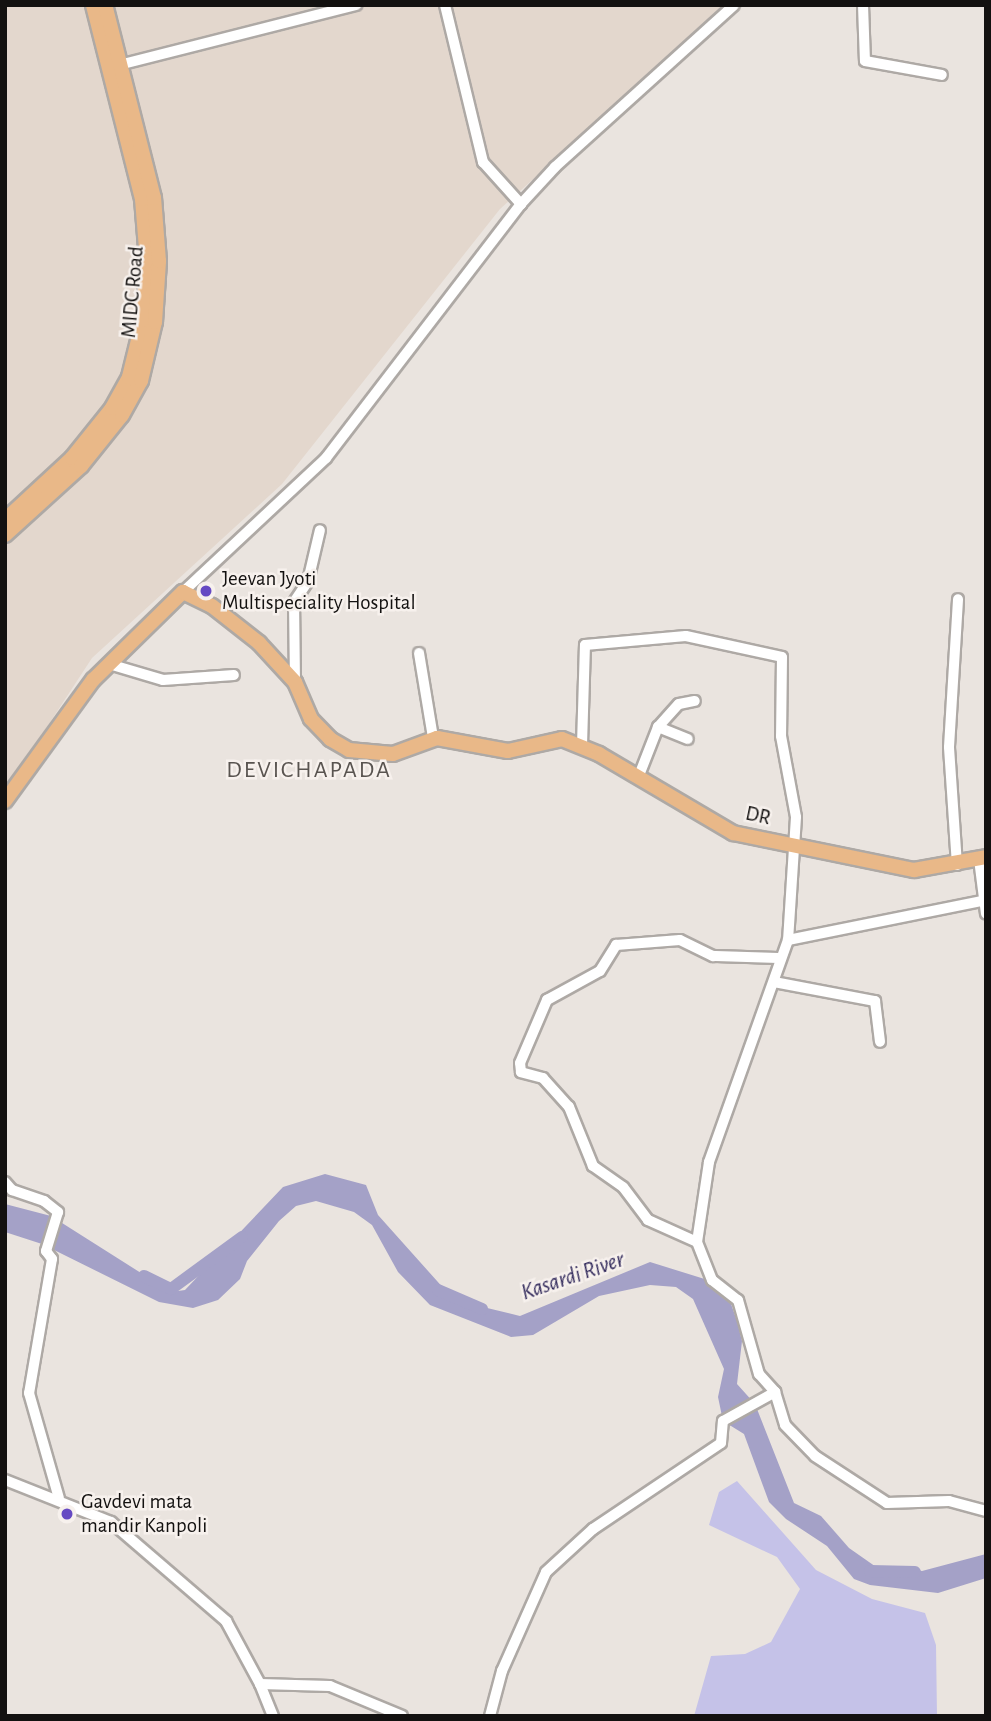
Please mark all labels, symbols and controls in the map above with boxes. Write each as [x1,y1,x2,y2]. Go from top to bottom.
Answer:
street label: MIDC Road [116,245,150,339]
place label: Jeevan Jyoti Multispeciality Hospital [222,566,416,616]
marker: Jeevan Jyoti Multispeciality Hospital [196,581,216,601]
district label: DEVICHAPADA [228,757,390,785]
street label: DR [743,801,773,831]
water label: Kasardi River [518,1246,628,1308]
place label: Gavdevi mata mandir Kanpoli [81,1489,207,1539]
marker: Gavdevi mata mandir Kanpoli [59,1506,75,1522]

